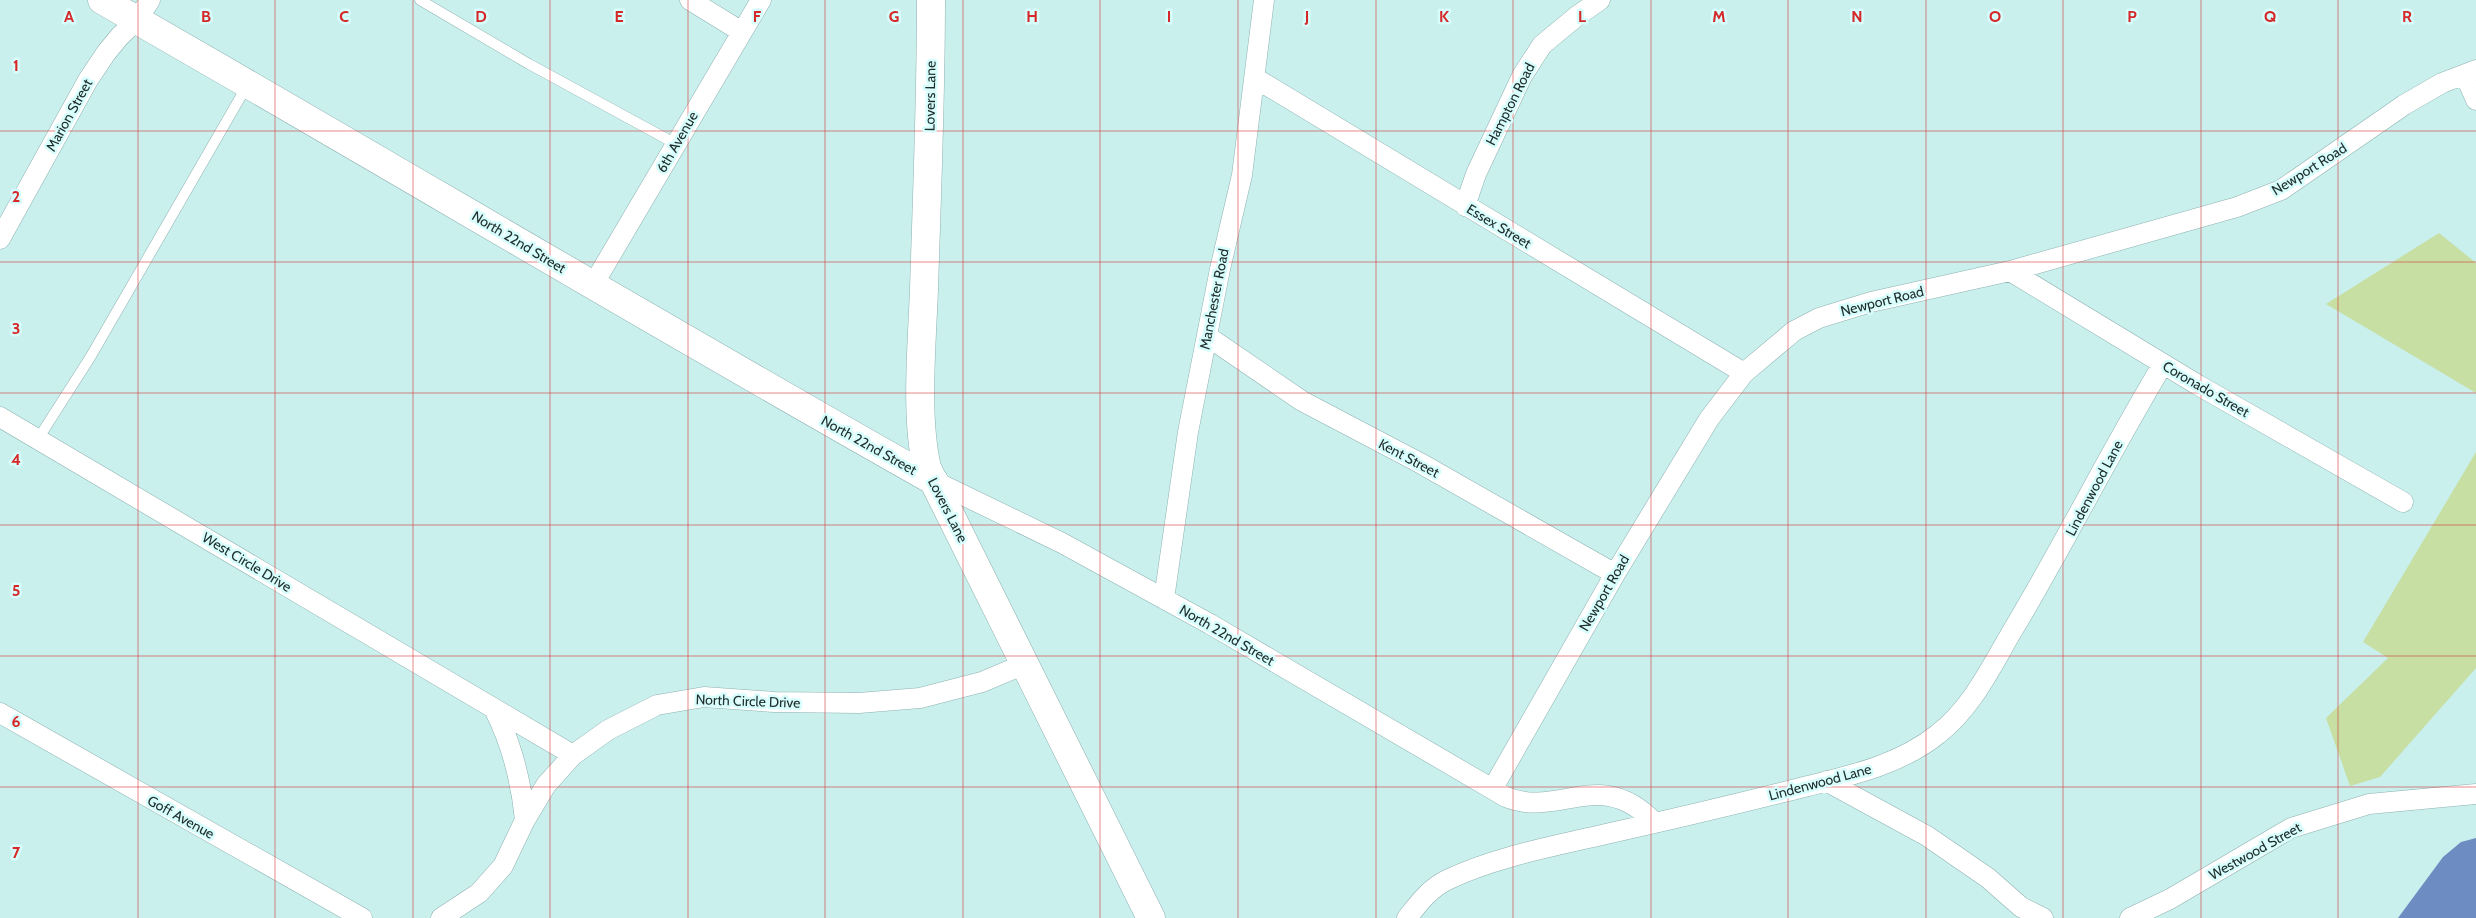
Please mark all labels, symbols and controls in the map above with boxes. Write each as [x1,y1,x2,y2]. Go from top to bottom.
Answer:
text: A [64,7,74,26]
text: B [201,7,211,26]
text: C [339,7,349,26]
text: D [475,7,487,26]
text: E [614,7,624,26]
text: F [753,7,762,26]
text: G [889,7,899,26]
text: H [1026,7,1038,26]
text: I [1167,7,1171,26]
text: J [1304,7,1309,26]
text: K [1439,7,1449,26]
text: L [1578,7,1586,26]
text: M [1712,7,1726,26]
text: N [1851,7,1863,26]
text: O [1989,7,2001,26]
text: P [2127,7,2137,26]
text: Q [2264,7,2276,26]
text: R [2402,7,2412,26]
text: 1 [13,56,19,75]
street label: Hampton Road [1482,60,1538,148]
street label: Lovers Lane [920,61,940,131]
street label: Marion Street [42,75,96,154]
street label: 6th Avenue [652,108,702,176]
street label: Newport Road [2268,139,2350,199]
text: 2 [12,187,20,206]
street label: Essex Street [1463,200,1535,252]
street label: North 22nd Street [469,207,570,277]
street label: Manchester Road [1195,247,1233,351]
street label: Newport Road [1839,282,1925,320]
text: 3 [12,319,20,338]
street label: Coronado Street [2159,357,2253,421]
street label: North 22nd Street [818,411,920,479]
street label: Kent Street [1376,435,1443,482]
street label: Lindenwood Lane [2061,437,2127,539]
text: 4 [11,450,21,469]
street label: Lovers Lane [924,475,972,545]
street label: West Circle Drive [199,528,295,596]
street label: Newport Road [1575,552,1633,634]
text: 5 [12,581,20,600]
street label: North 22nd Street [1176,601,1278,670]
street label: North Circle Drive [695,690,801,712]
text: 6 [12,712,21,731]
street label: Lindenwood Lane [1767,760,1873,804]
street label: Goff Avenue [144,791,218,843]
street label: Westwood Street [2206,818,2305,884]
text: 7 [12,843,21,862]

